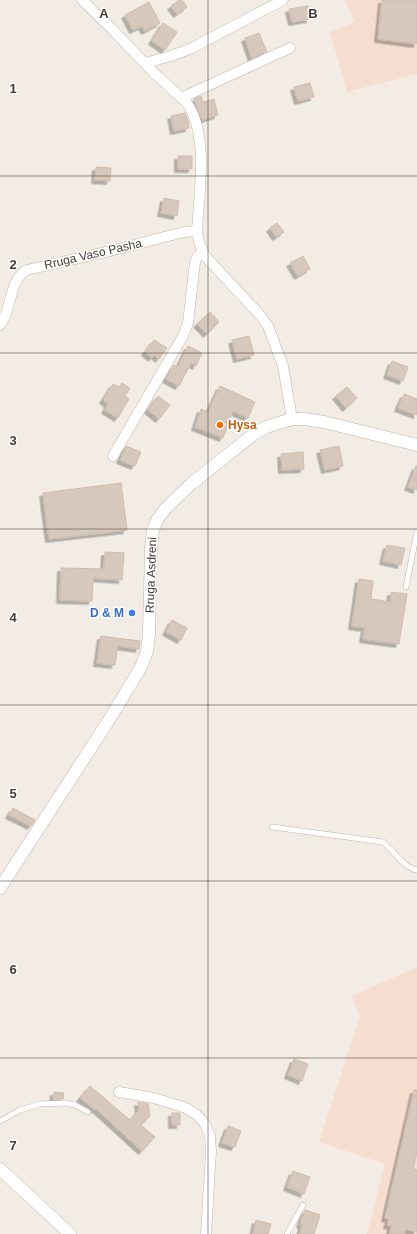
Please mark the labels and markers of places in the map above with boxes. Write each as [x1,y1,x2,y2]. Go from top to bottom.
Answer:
place label: Hysa [228,418,257,432]
marker: Hysa [215,420,225,430]
place label: D & M [90,606,124,620]
marker: D & M [127,608,137,618]

